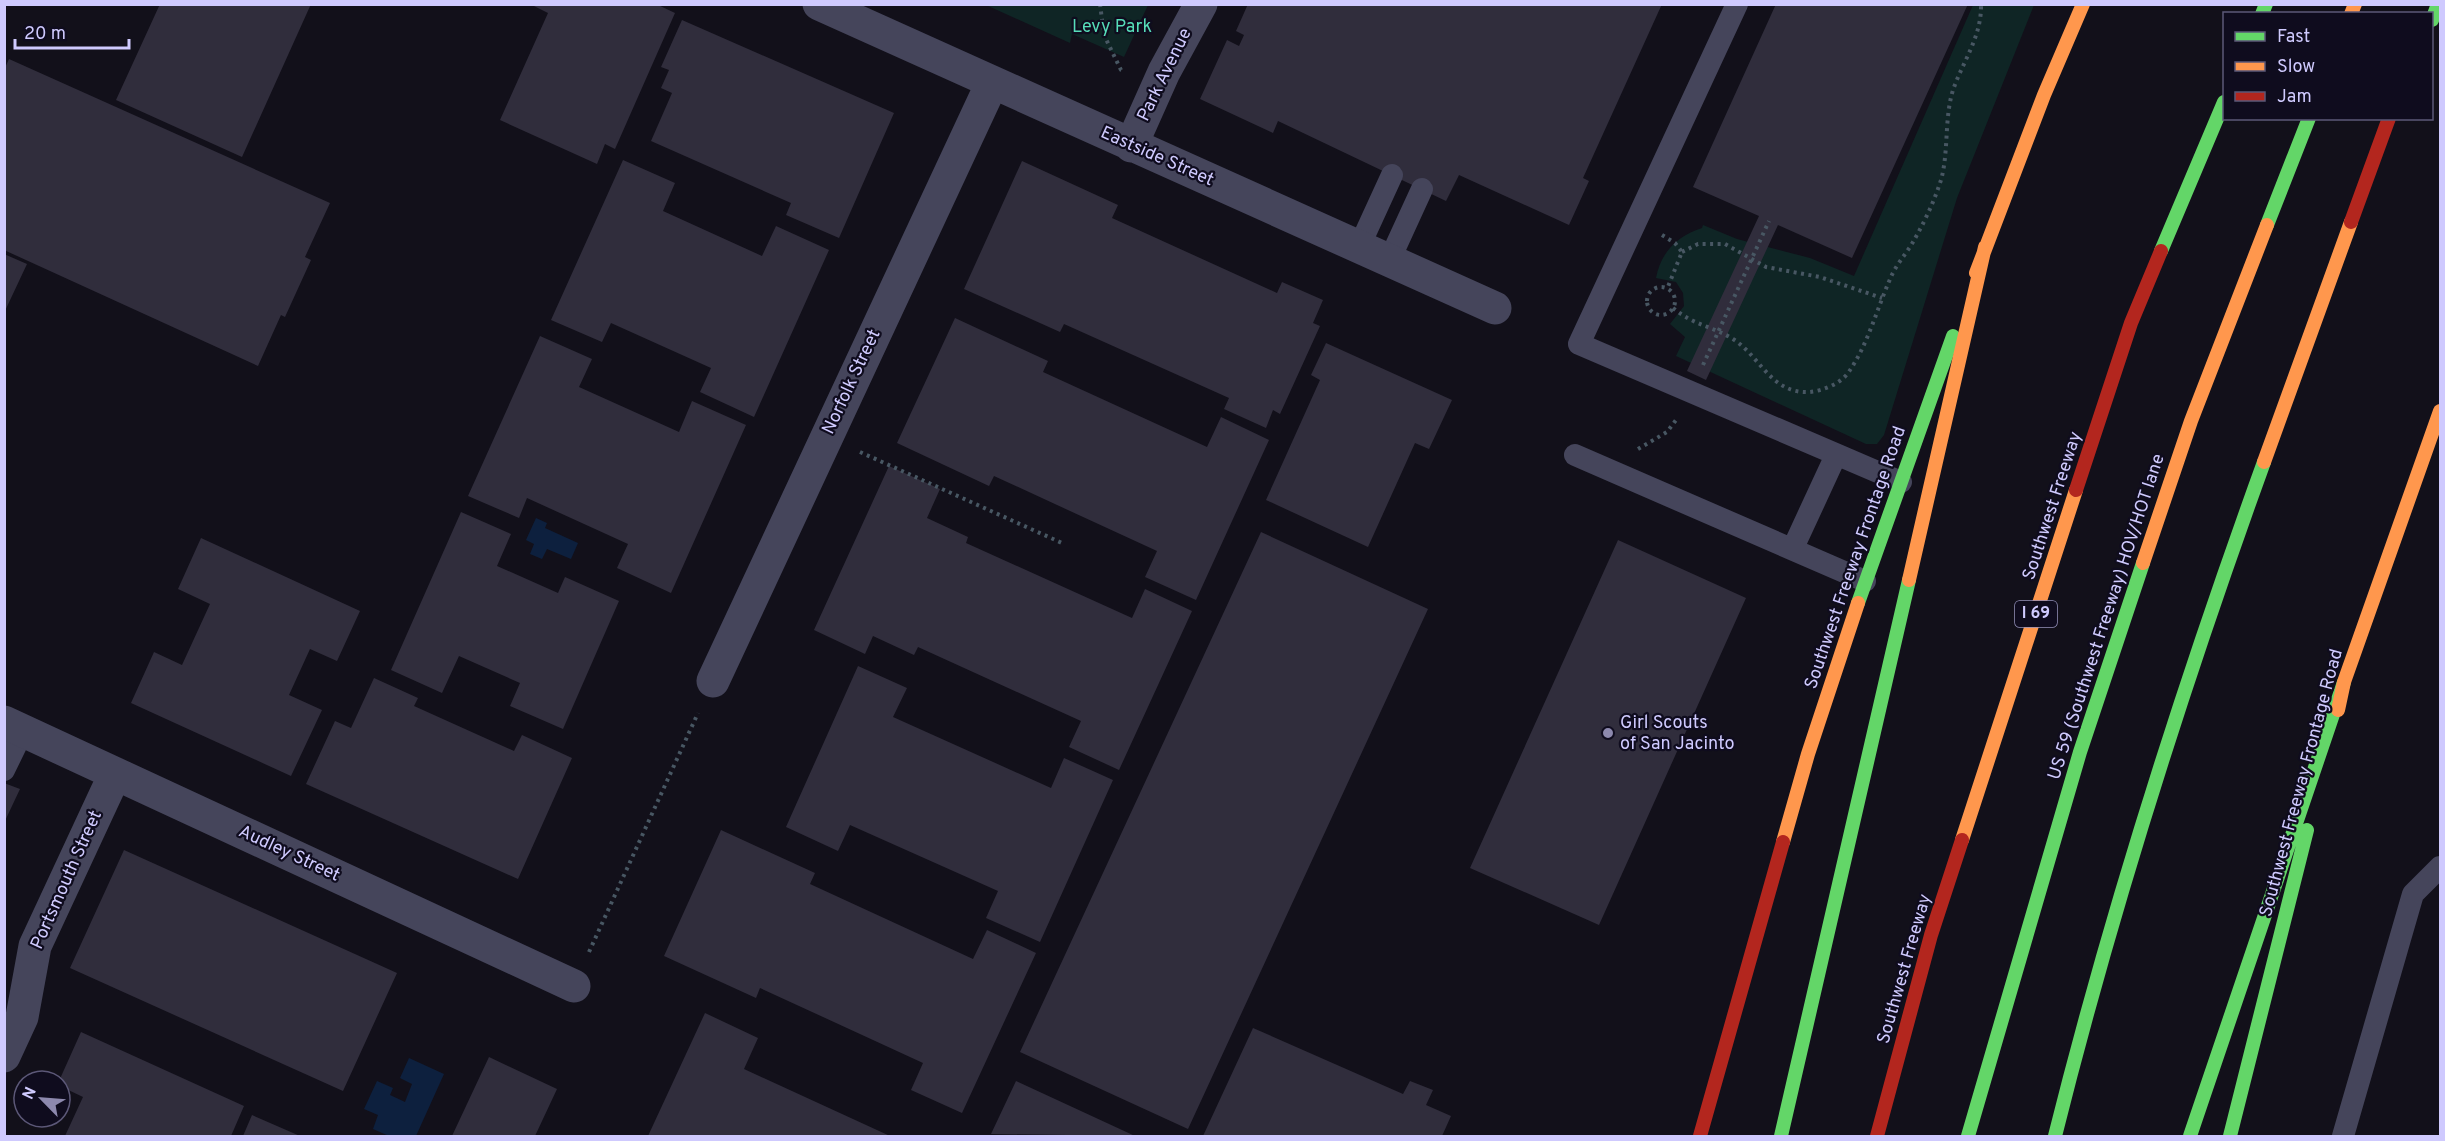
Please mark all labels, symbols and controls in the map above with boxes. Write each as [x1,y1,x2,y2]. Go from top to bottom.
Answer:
scale bar [15,12,129,50]
legend [2223,12,2433,120]
park label: Levy Park [1072,16,1152,39]
text: 20 m [24,23,66,46]
street label: Park Avenue [1133,25,1197,125]
text: Fast [2277,26,2310,49]
text: Slow [2277,56,2315,79]
text: Jam [2277,86,2312,109]
street label: Eastside Street [1097,122,1217,192]
street label: Norfolk Street [818,326,886,438]
street label: Southwest Freeway Frontage Road [1800,424,1912,692]
street label: Southwest Freeway [2018,429,2088,583]
street label: US 59 (Southwest Freeway) HOV/HOT lane [2043,451,2171,783]
road number: I 69 [2015,601,2057,627]
street label: Southwest Freeway Frontage Road [2255,647,2349,919]
place label: Girl Scouts of San Jacinto [1620,712,1735,756]
marker: Girl Scouts of San Jacinto [1601,726,1615,740]
street label: Portsmouth Street [26,807,108,953]
street label: Audley Street [234,820,344,888]
street label: Southwest Freeway [1873,891,1937,1047]
north arrow [12,1069,72,1129]
text: N [19,1084,42,1103]

